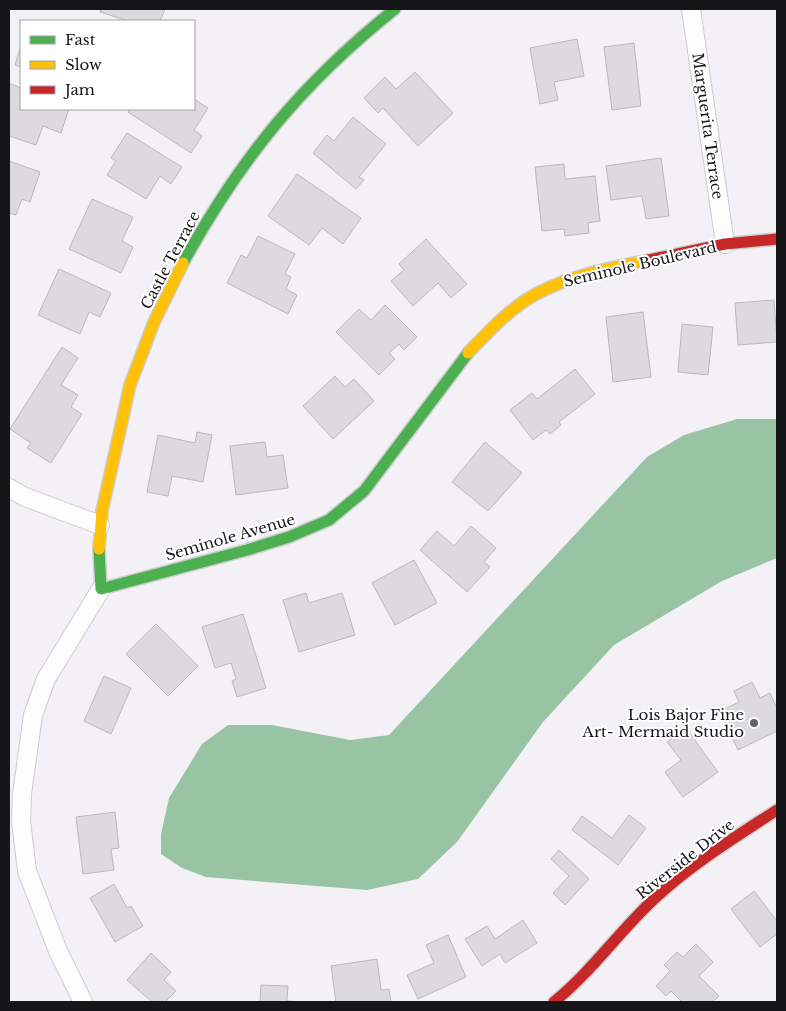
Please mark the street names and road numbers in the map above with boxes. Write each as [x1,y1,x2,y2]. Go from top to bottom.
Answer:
street label: Marguerita Terrace [688,52,728,200]
street label: Castle Terrace [136,208,204,312]
street label: Seminole Boulevard [562,237,718,291]
street label: Seminole Avenue [163,509,297,565]
street label: Riverside Drive [632,815,738,903]

